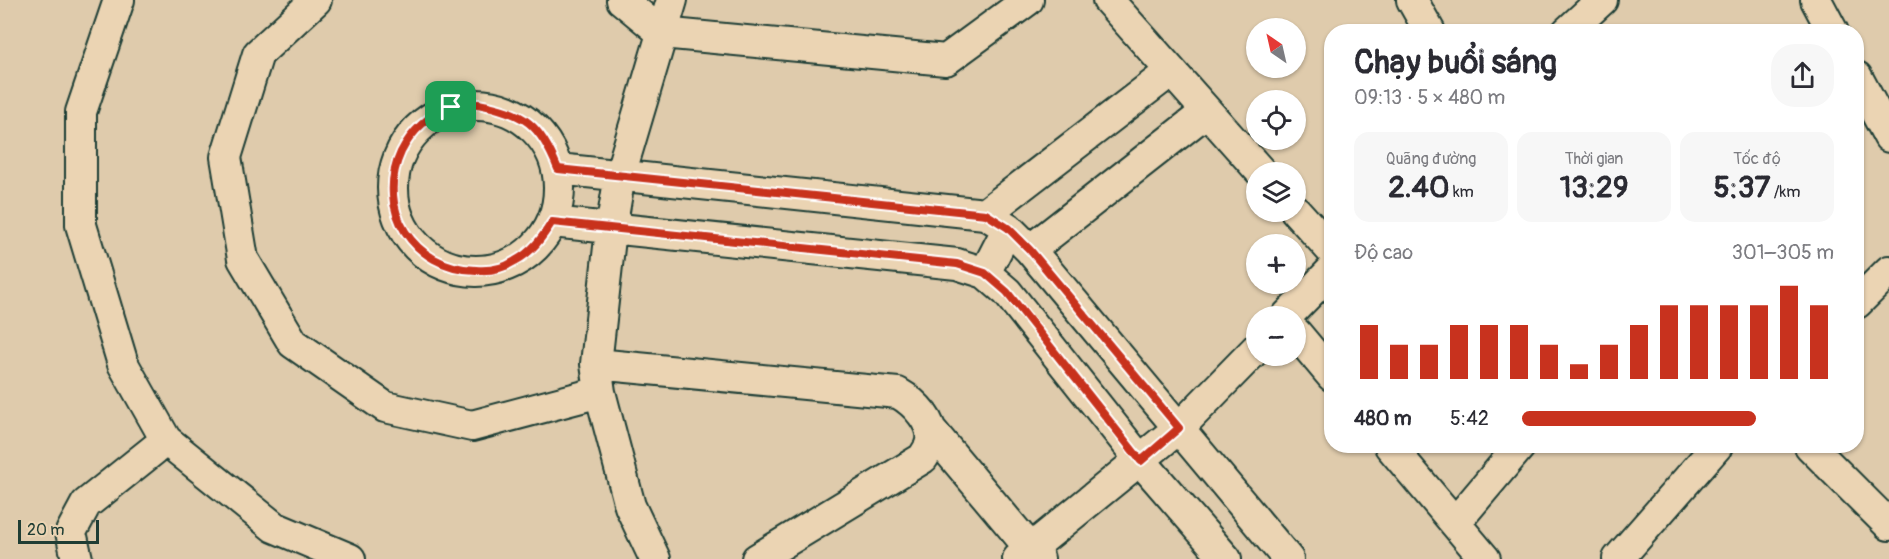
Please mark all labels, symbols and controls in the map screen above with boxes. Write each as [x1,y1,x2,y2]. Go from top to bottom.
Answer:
north arrow [1246,18,1306,78]
map controls [1246,18,1306,366]
text: Chạy buổi sáng [1354,42,1557,83]
button: share [1771,44,1834,107]
pin [425,81,476,132]
text: 09:13 · 5 × 480 m [1354,85,1505,110]
icon: arrive [434,90,467,123]
button: locate [1246,90,1306,150]
text: Quãng đường [1386,149,1476,169]
text: Thời gian [1565,149,1623,169]
text: Tốc độ [1733,149,1781,169]
button: layers [1246,162,1306,222]
text: 2.40 [1388,169,1449,206]
text: 13:29 [1560,169,1628,206]
text: 5:37 [1714,169,1770,206]
text: km [1449,182,1474,202]
text: /km [1770,182,1801,202]
button: + [1246,234,1306,294]
text: Độ cao [1354,240,1413,265]
text: 301–305 m [1732,240,1834,265]
button: − [1246,306,1306,366]
text: 480 m [1354,406,1411,431]
text: 5:42 [1450,406,1489,431]
scale bar [18,517,99,544]
text: 20 m [27,520,65,540]

